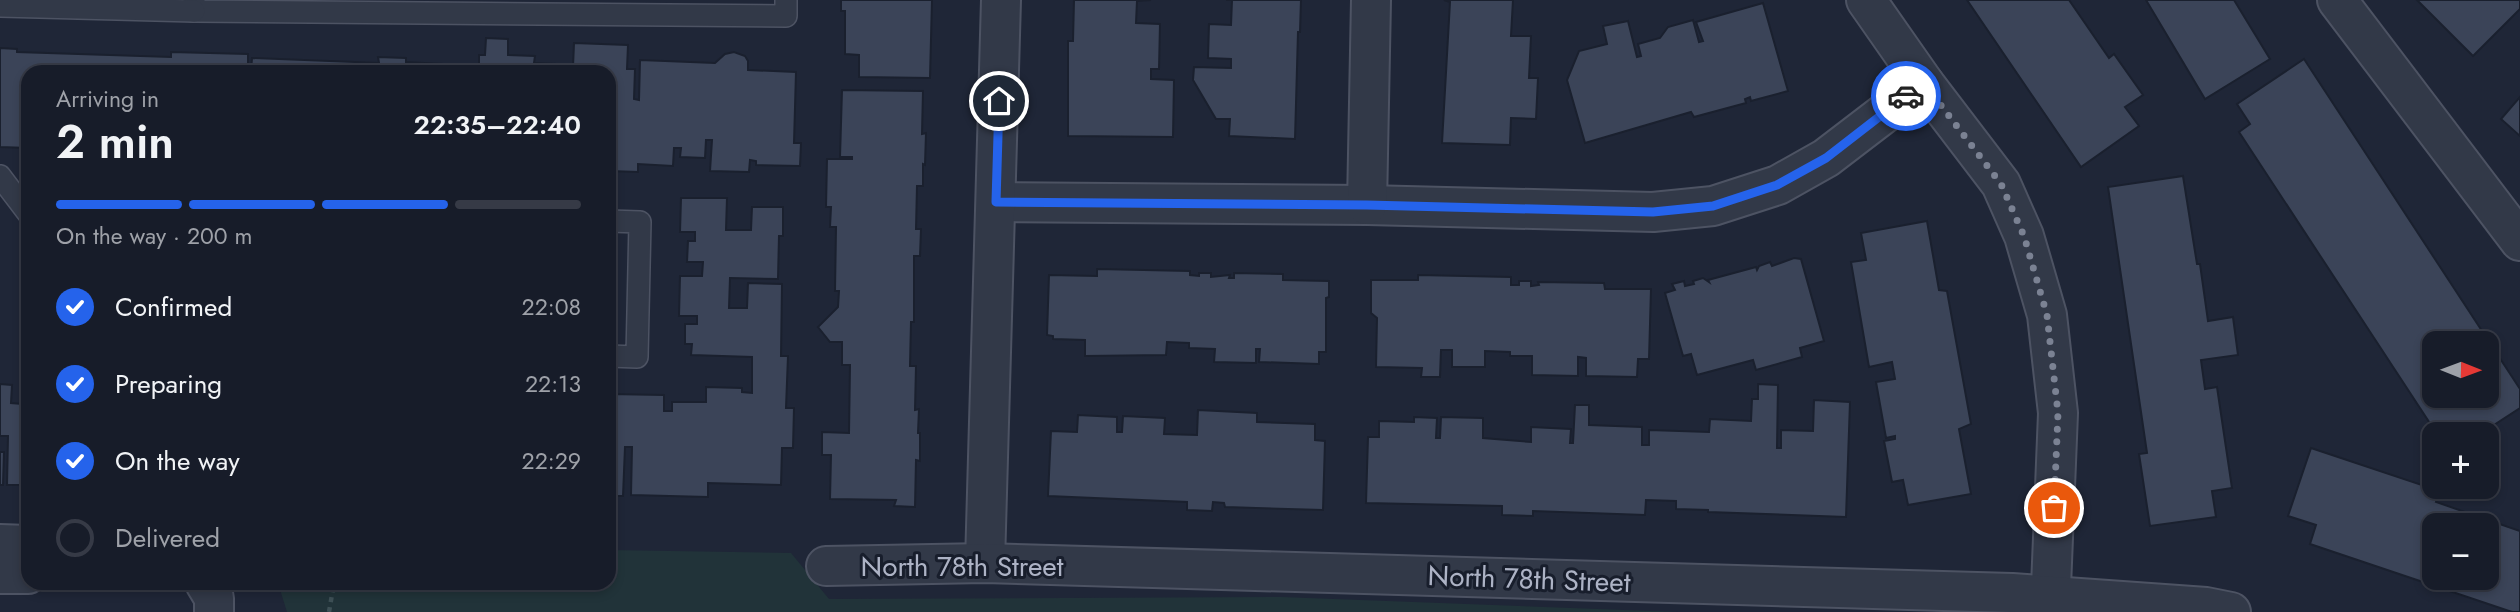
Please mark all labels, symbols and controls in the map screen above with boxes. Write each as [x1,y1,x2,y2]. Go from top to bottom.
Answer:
courier [1871,61,1941,131]
pin [969,71,1029,131]
icon: car [1887,77,1925,115]
text: Arriving in [56,82,159,116]
icon: home [980,82,1018,120]
text: 22:35–22:40 [414,106,581,144]
text: 2 min [56,109,174,175]
text: On the way · 200 m [56,219,252,253]
icon: check [56,288,94,326]
text: Confirmed [115,288,232,326]
text: 22:08 [522,290,581,324]
north arrow [2422,331,2499,408]
map controls [2422,331,2499,590]
icon: check [56,365,94,403]
text: Preparing [115,365,222,403]
text: 22:13 [525,367,581,401]
button: + [2422,422,2499,499]
icon: check [56,442,94,480]
text: On the way [115,442,240,480]
text: 22:29 [522,444,581,478]
pin [2024,478,2084,538]
icon: bag [2035,489,2073,527]
button: − [2422,513,2499,590]
text: Delivered [115,519,220,557]
street label: North 78th Street [860,546,1064,587]
street label: North 78th Street [1427,555,1631,603]

